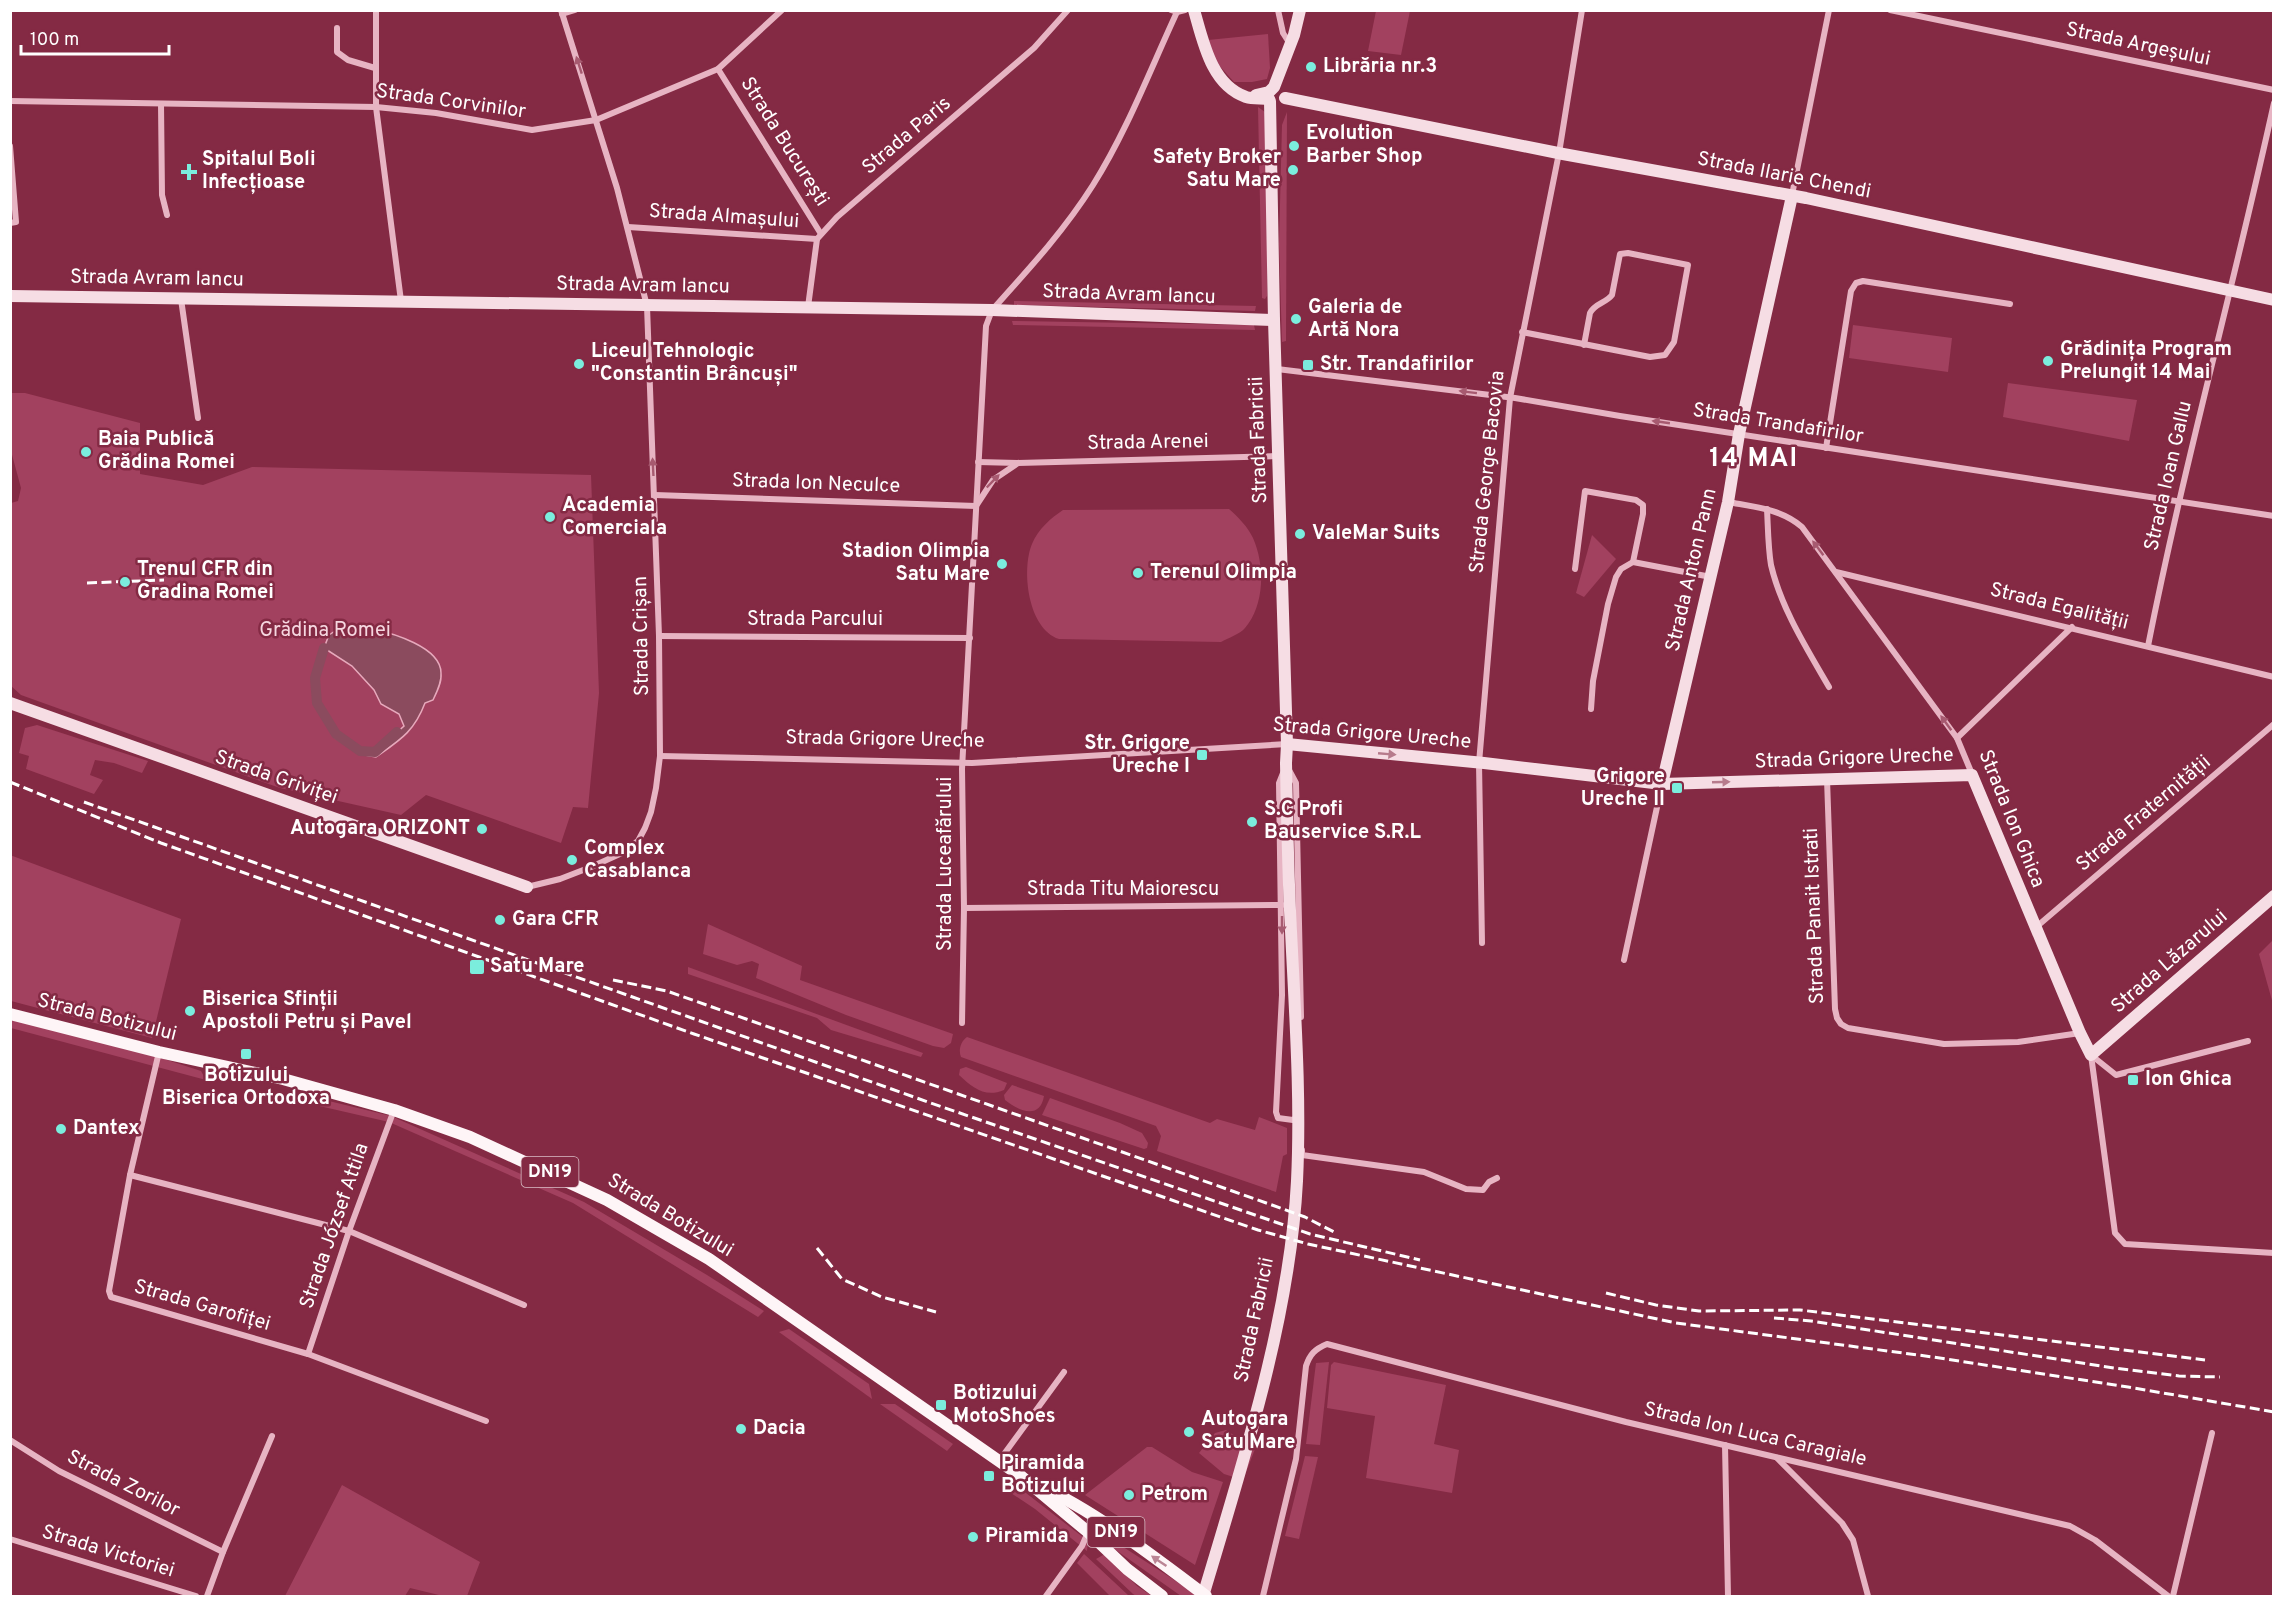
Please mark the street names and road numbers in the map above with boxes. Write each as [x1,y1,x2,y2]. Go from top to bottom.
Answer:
street label: Strada Argeșului [2063,17,2213,73]
street label: Strada București [734,72,834,212]
street label: Strada Corvinilor [374,79,528,125]
street label: Strada Paris [857,91,957,181]
street label: Strada Ilarie Chendi [1695,146,1873,206]
street label: Strada Almașului [648,199,800,235]
street label: Strada Avram Iancu [70,264,244,294]
street label: Strada Avram Iancu [556,271,730,301]
street label: Strada Avram Iancu [1042,279,1216,311]
street label: Strada George Bacovia [1464,369,1512,575]
street label: Strada Fabricii [1244,376,1274,504]
street label: Strada Trandafirilor [1691,398,1865,450]
street label: Strada Ioan Gallu [2139,398,2199,554]
street label: Strada Arenei [1087,429,1209,457]
street label: Strada Ion Neculce [731,468,901,500]
street label: Strada Anton Pann [1661,486,1723,654]
street label: Strada Crișan [628,576,656,696]
street label: Strada Egalității [1987,577,2131,637]
street label: Strada Parcului [747,607,883,633]
street label: Strada Grigore Ureche [1272,712,1472,756]
street label: Strada Grigore Ureche [785,725,985,755]
street label: Strada Grigore Ureche [1754,743,1954,775]
street label: Strada Griviței [211,745,341,811]
street label: Strada Ion Ghica [1972,746,2050,892]
street label: Strada Fraternității [2071,750,2217,878]
street label: Strada Luceafărului [933,777,959,951]
street label: Strada Panait Istrati [1799,827,1831,1005]
street label: Strada Titu Maiorescu [1027,877,1219,903]
street label: Strada Lăzarului [2106,904,2234,1020]
street label: Strada Botizului [35,988,179,1048]
street label: Strada József Attila [294,1140,376,1312]
road number: DN19 [522,1157,578,1187]
street label: Strada Botizului [602,1168,738,1264]
street label: Strada Fabricii [1229,1255,1281,1385]
street label: Strada Garofiței [131,1274,273,1338]
street label: Strada Ion Luca Caragiale [1641,1397,1869,1473]
street label: Strada Zorilor [62,1444,184,1524]
road number: DN19 [1088,1517,1144,1547]
street label: Strada Victoriei [39,1519,177,1585]

